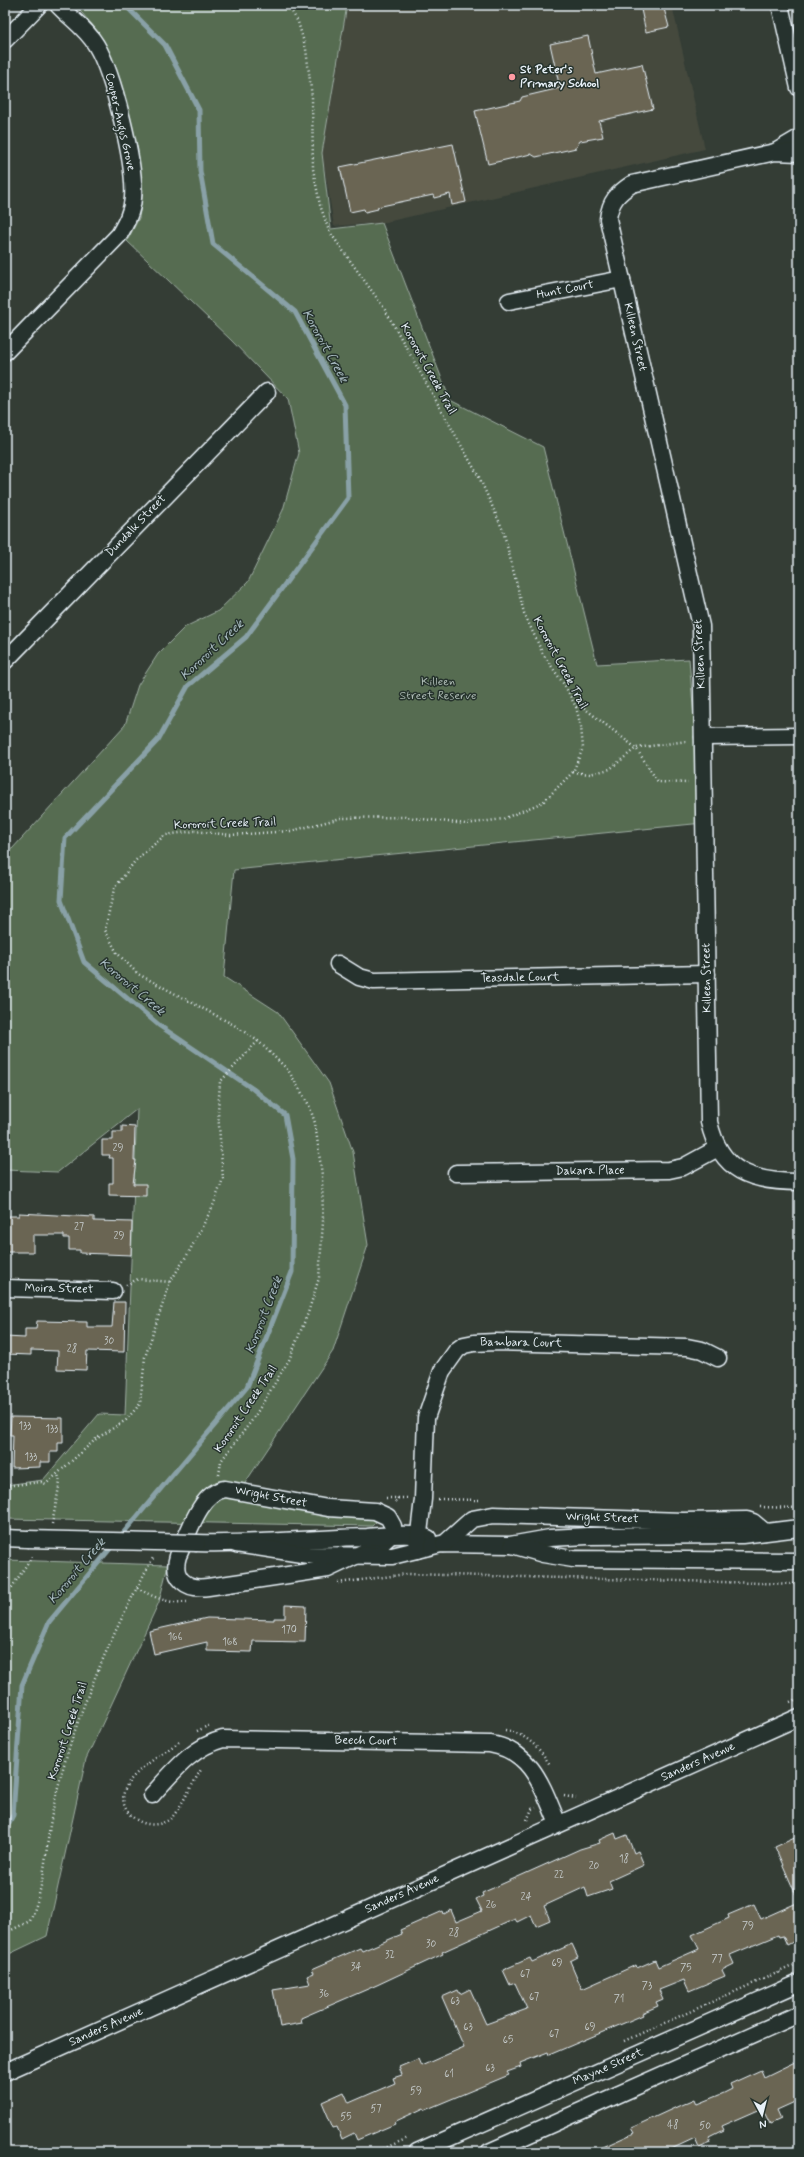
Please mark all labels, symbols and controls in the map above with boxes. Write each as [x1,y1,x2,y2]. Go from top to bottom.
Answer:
place label: St Peter's Primary School [520,62,599,92]
street label: Couper-Angus Grove [100,71,139,173]
marker: St Peter's Primary School [507,72,517,82]
street label: Hunt Court [535,277,595,303]
street label: Killeen Street [619,301,651,373]
water label: Kororoit Creek [298,306,353,387]
street label: Kororoit Creek Trail [396,320,460,418]
street label: Dundalk Street [102,491,170,561]
street label: Kororoit Creek Trail [529,614,591,712]
water label: Kororoit Creek [176,615,249,684]
street label: Killeen Street [690,618,710,689]
park label: Killeen Street Reserve [400,674,476,704]
street label: Kororoit Creek Trail [174,814,276,834]
street label: Killeen Street [698,942,716,1013]
water label: Kororoit Creek [95,954,170,1021]
street label: Teasdale Court [480,969,560,987]
house number: 29 [113,1142,123,1155]
street label: Dakara Place [555,1162,625,1180]
house number: 27 [74,1221,84,1234]
house number: 29 [114,1230,124,1243]
water label: Kororoit Creek [242,1273,287,1356]
street label: Moira Street [24,1280,94,1298]
street label: Bambara Court [480,1334,562,1352]
house number: 30 [104,1335,114,1348]
house number: 28 [67,1342,77,1356]
street label: Kororoit Creek Trail [211,1362,281,1456]
house number: 133 [19,1420,31,1433]
house number: 133 [46,1423,58,1436]
house number: 133 [25,1451,37,1464]
street label: Wright Street [234,1482,309,1512]
street label: Wright Street [565,1509,639,1527]
water label: Kororoit Creek [44,1533,111,1608]
house number: 170 [281,1624,297,1637]
house number: 166 [168,1631,183,1644]
house number: 168 [222,1636,238,1649]
street label: Kororoit Creek Trail [45,1680,91,1782]
street label: Beech Court [334,1732,398,1750]
street label: Sanders Avenue [658,1738,738,1785]
house number: 18 [619,1852,629,1866]
house number: 20 [589,1860,600,1873]
house number: 22 [554,1869,564,1882]
street label: Sanders Avenue [362,1870,442,1917]
house number: 24 [521,1891,531,1904]
house number: 26 [486,1899,497,1912]
house number: 79 [742,1920,754,1933]
house number: 28 [449,1926,459,1940]
house number: 30 [426,1938,436,1951]
house number: 32 [385,1949,395,1962]
house number: 77 [711,1953,723,1966]
house number: 69 [551,1957,563,1970]
house number: 34 [351,1961,361,1974]
house number: 75 [680,1962,692,1975]
house number: 67 [520,1968,530,1981]
house number: 73 [642,1980,652,1993]
house number: 36 [319,1988,329,2001]
house number: 67 [529,1991,539,2004]
house number: 71 [614,1993,624,2006]
house number: 63 [450,1995,460,2008]
street label: Sanders Avenue [66,2003,146,2050]
house number: 63 [463,2021,473,2034]
house number: 69 [584,2021,596,2034]
house number: 67 [549,2028,559,2041]
house number: 65 [503,2034,513,2047]
street label: Mayne Street [570,2044,646,2090]
house number: 63 [485,2062,495,2075]
house number: 61 [444,2068,454,2081]
house number: 59 [410,2085,422,2098]
north arrow [742,2095,782,2135]
house number: 57 [370,2103,382,2116]
house number: 55 [340,2111,352,2124]
text: N [759,2117,768,2131]
house number: 48 [667,2118,679,2132]
house number: 50 [699,2120,711,2133]

